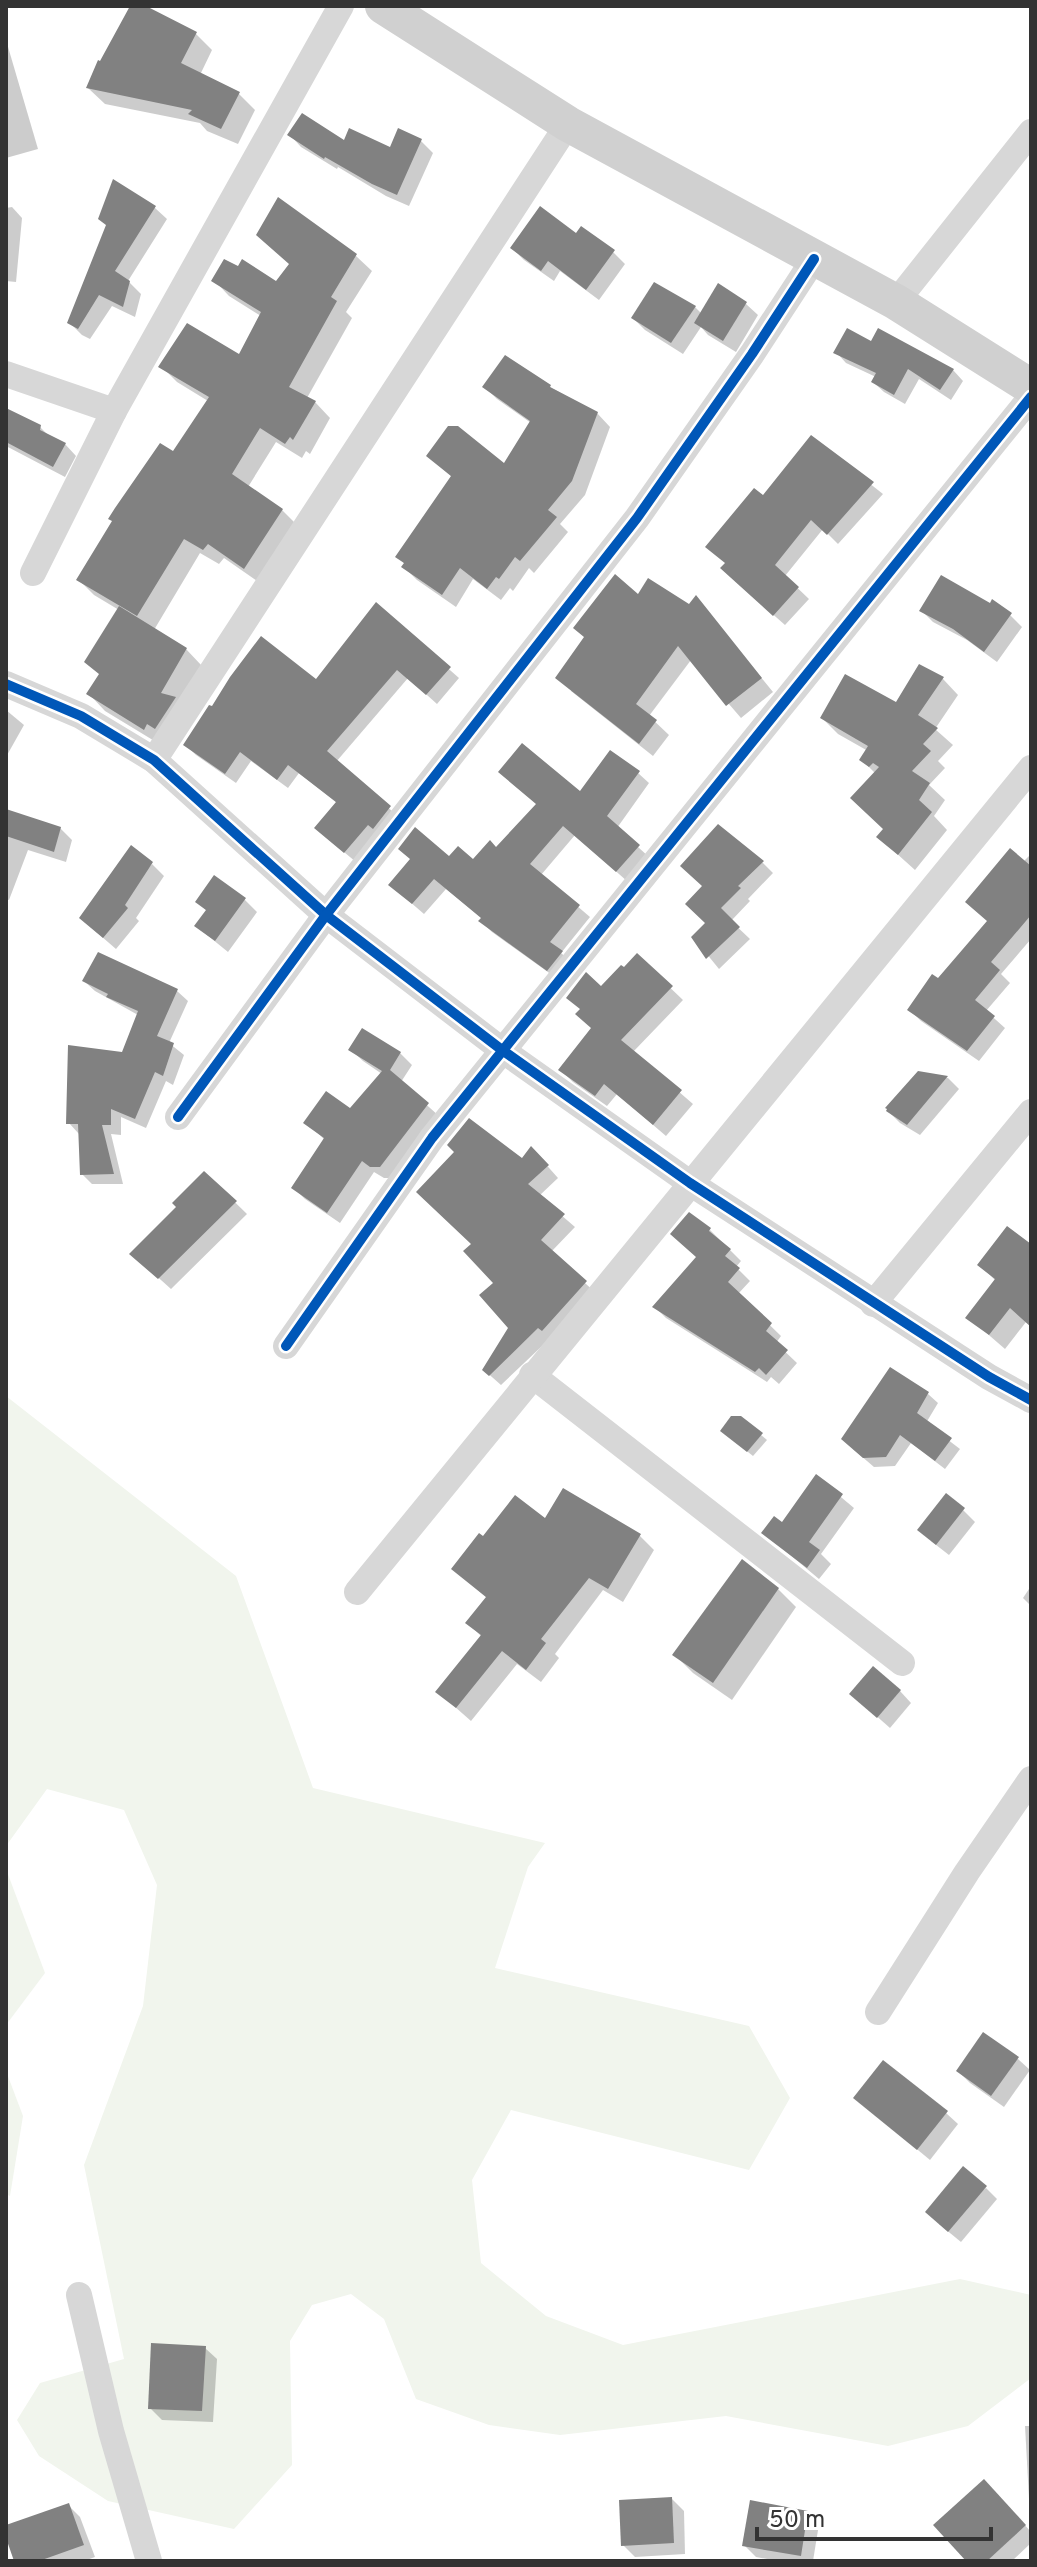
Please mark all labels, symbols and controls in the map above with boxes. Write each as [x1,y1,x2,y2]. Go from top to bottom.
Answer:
scale bar [757,2491,991,2541]
text: 50 m [769,2506,825,2536]

